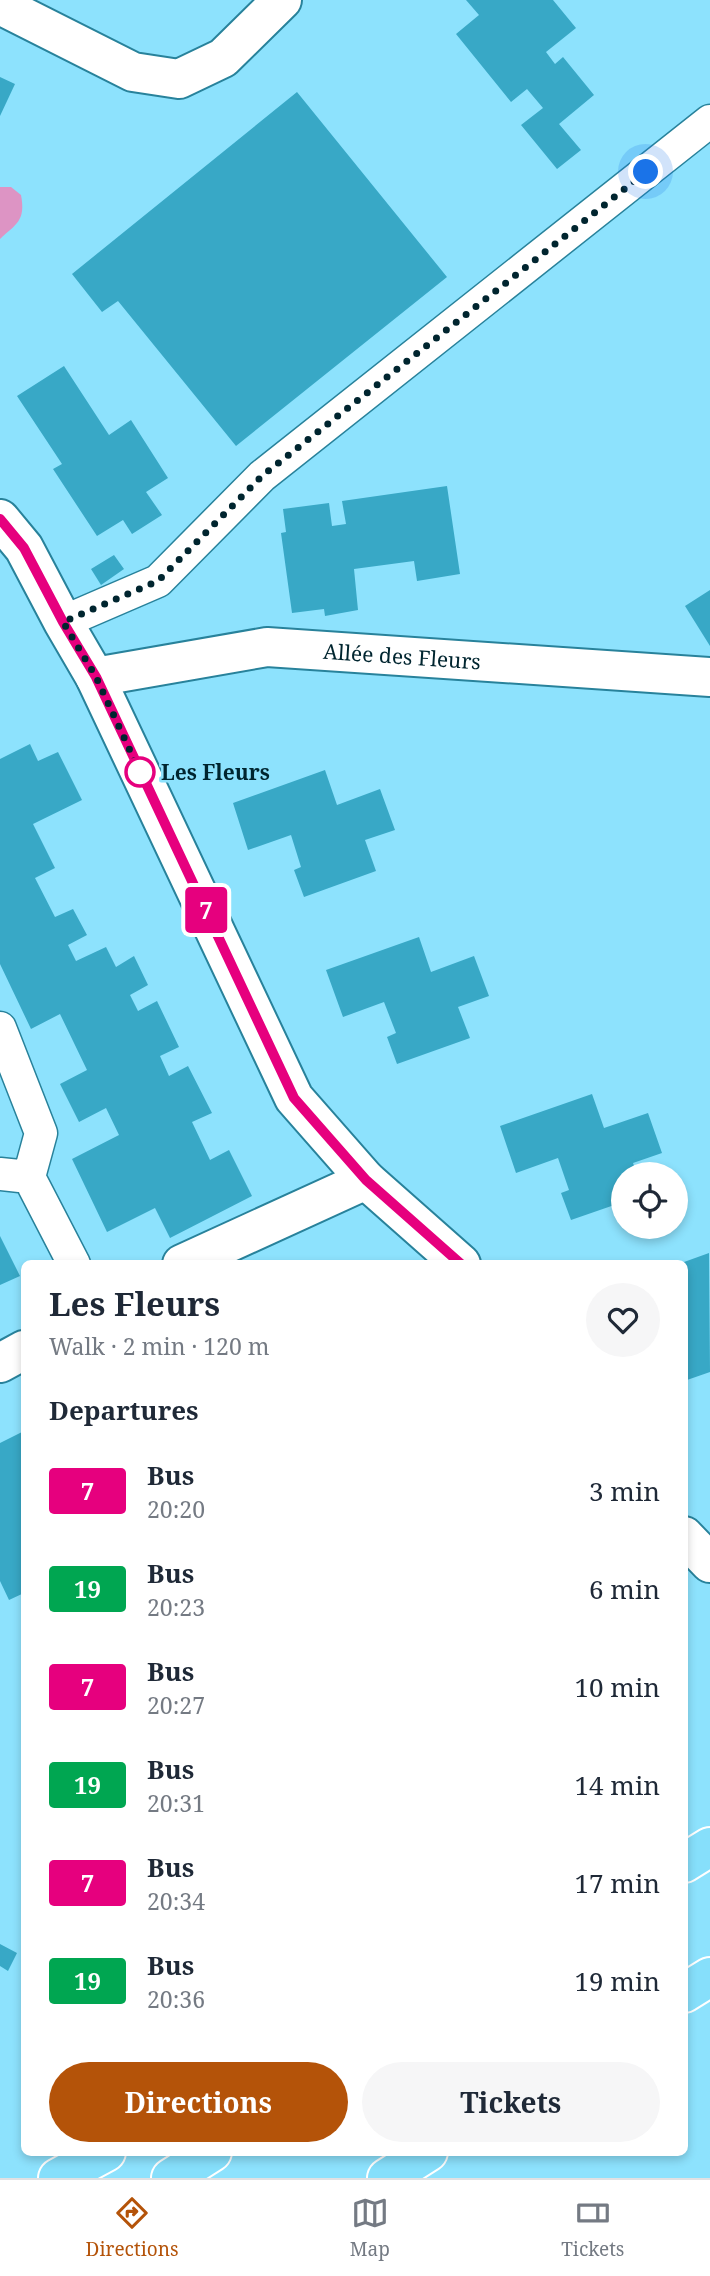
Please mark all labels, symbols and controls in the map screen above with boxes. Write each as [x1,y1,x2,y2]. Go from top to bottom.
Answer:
your location [628,154,663,189]
street label: Allée des Fleurs [322,637,482,675]
marker: Les Fleurs [125,757,155,787]
place label: Les Fleurs [161,758,270,786]
line badge: 7 [183,887,229,933]
text: 7 [199,893,213,926]
map controls [611,1162,688,1239]
button: locate [611,1162,688,1239]
text: Les Fleurs [49,1281,220,1326]
button: heart [586,1283,660,1357]
text: Walk · 2 min · 120 m [49,1330,269,1362]
text: Departures [49,1392,199,1428]
text: Bus [147,1457,194,1493]
text: 3 min [589,1473,660,1509]
text: 7 [81,1474,94,1507]
text: 20:20 [147,1493,205,1525]
text: Bus [147,1555,194,1591]
text: 6 min [589,1571,660,1607]
text: 19 [74,1572,101,1605]
text: 20:23 [147,1591,205,1623]
text: Bus [147,1653,194,1689]
text: 10 min [575,1669,660,1705]
text: 7 [81,1670,94,1703]
text: 20:27 [147,1689,205,1721]
text: Bus [147,1751,194,1787]
text: 14 min [575,1767,660,1803]
text: 19 [74,1768,101,1801]
text: 20:31 [147,1787,205,1819]
text: Bus [147,1849,194,1885]
text: 17 min [575,1865,660,1901]
text: 7 [81,1866,94,1899]
text: 20:34 [147,1885,205,1917]
text: Bus [147,1947,194,1983]
text: 19 min [575,1963,660,1999]
text: 19 [74,1964,101,1997]
text: 20:36 [147,1983,205,2015]
button: Directions [49,2062,348,2142]
button: Tickets [362,2062,660,2142]
tab: Directions [86,2194,179,2262]
tab: Map [350,2194,390,2262]
tab: Tickets [561,2194,624,2262]

